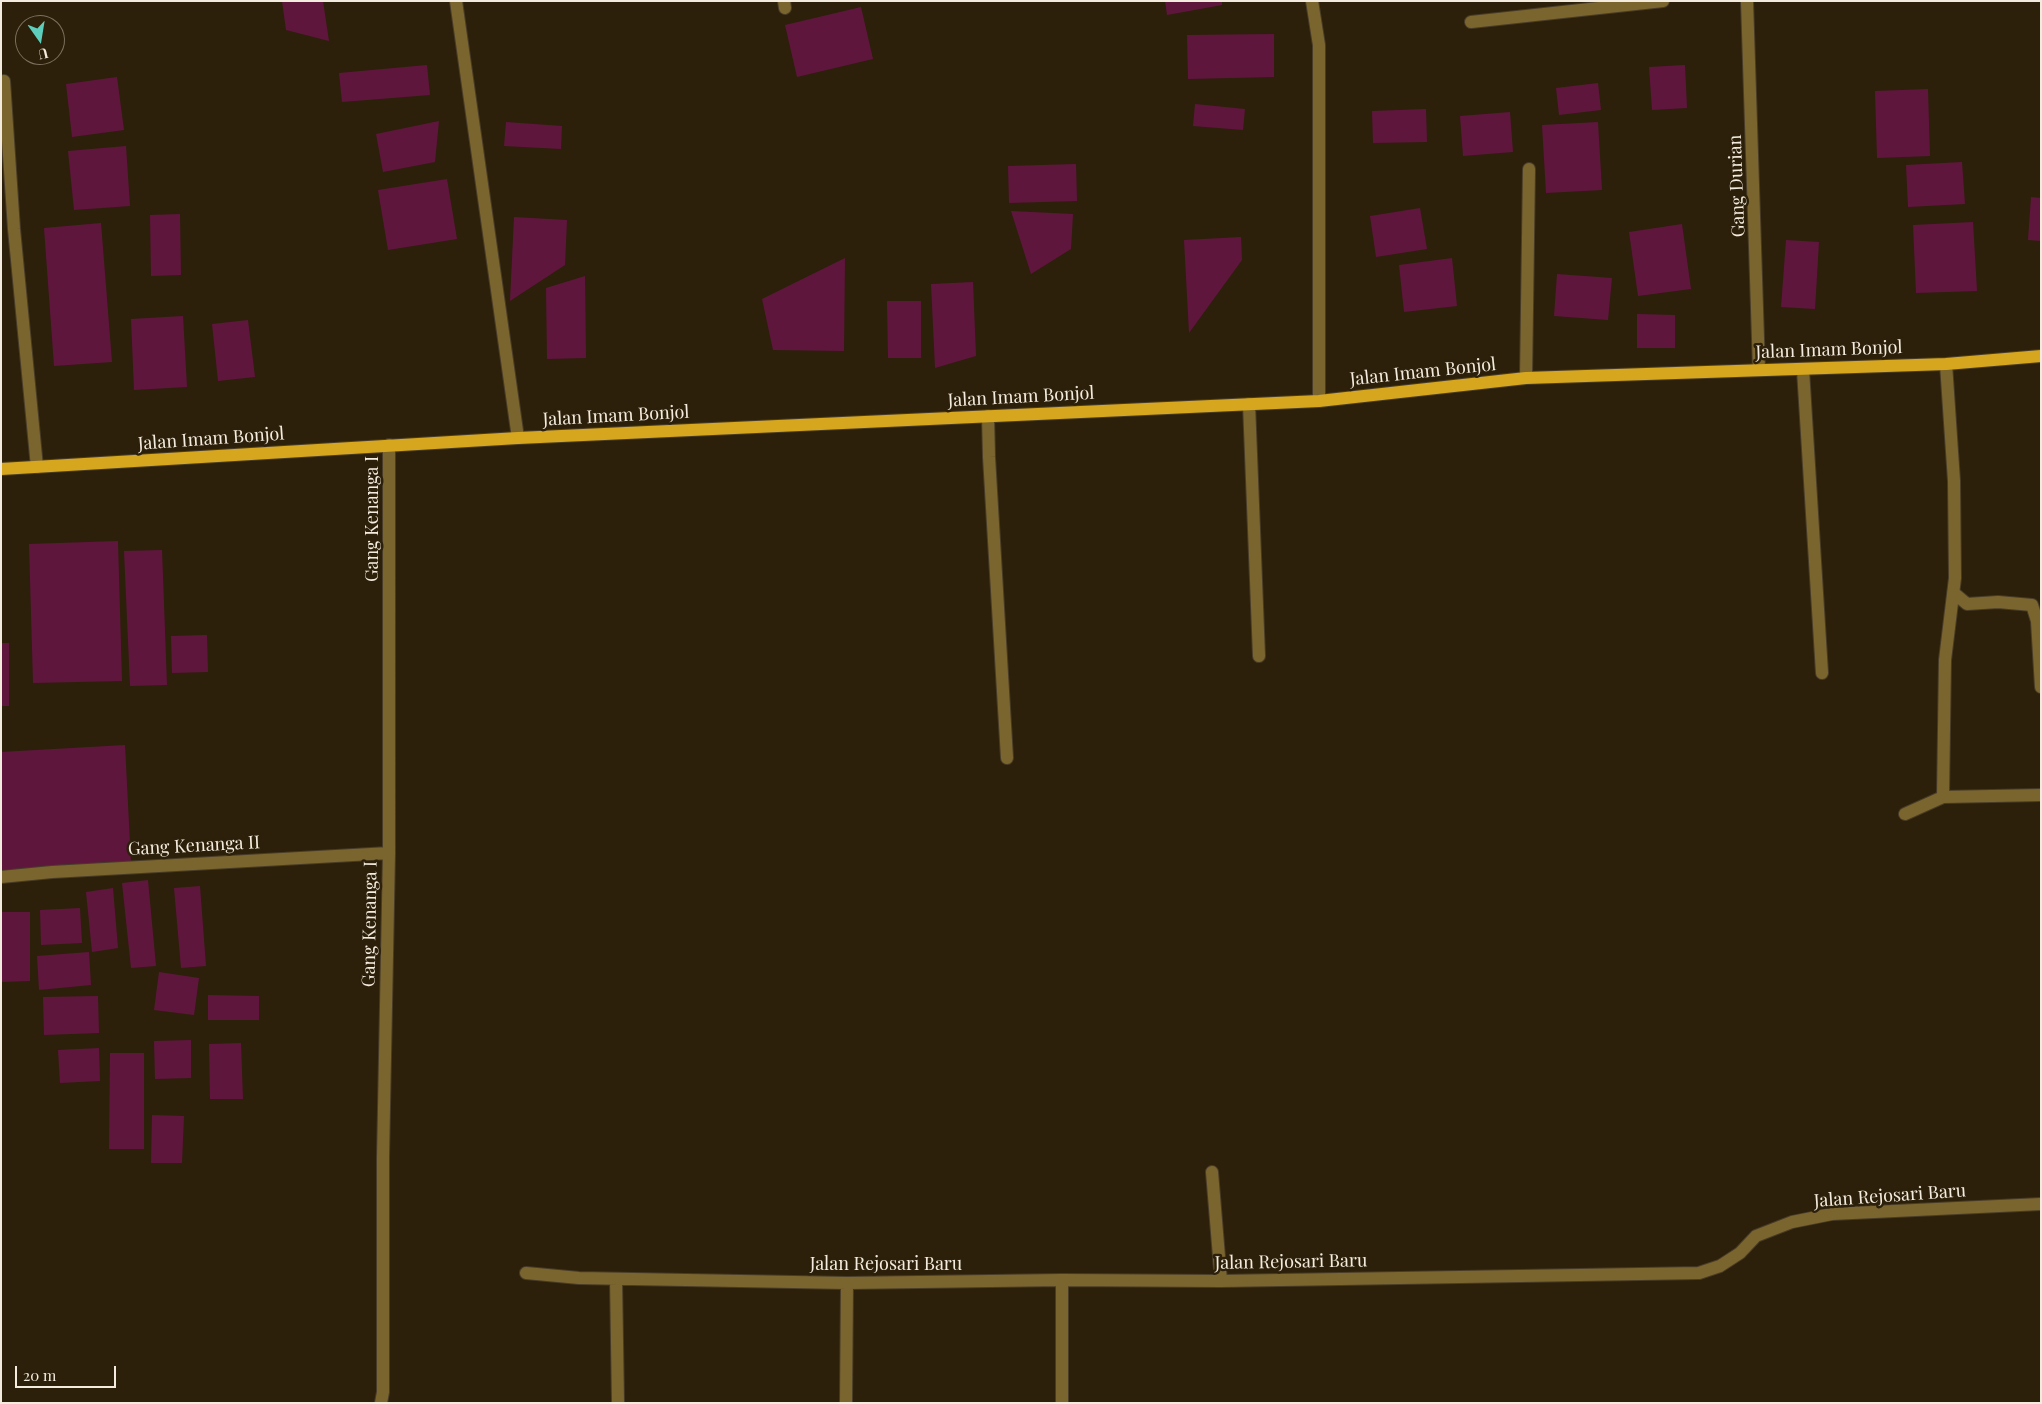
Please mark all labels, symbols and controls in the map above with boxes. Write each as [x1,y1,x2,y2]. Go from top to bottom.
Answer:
north arrow [15,15,65,65]
text: U [36,44,50,64]
street label: Gang Durian [1724,134,1750,238]
street label: Jalan Imam Bonjol [1755,337,1903,363]
street label: Jalan Imam Bonjol [1349,354,1497,390]
street label: Jalan Imam Bonjol [947,382,1095,412]
street label: Jalan Imam Bonjol [542,401,690,431]
street label: Jalan Imam Bonjol [137,423,285,455]
street label: Gang Kenanga I [361,456,383,582]
street label: Gang Kenanga II [127,832,261,860]
street label: Gang Kenanga I [358,861,382,987]
street label: Jalan Rejosari Baru [1813,1180,1967,1212]
street label: Jalan Rejosari Baru [1215,1250,1367,1274]
street label: Jalan Rejosari Baru [810,1253,962,1275]
scale bar [18,1356,119,1388]
text: 20 m [23,1365,56,1385]

